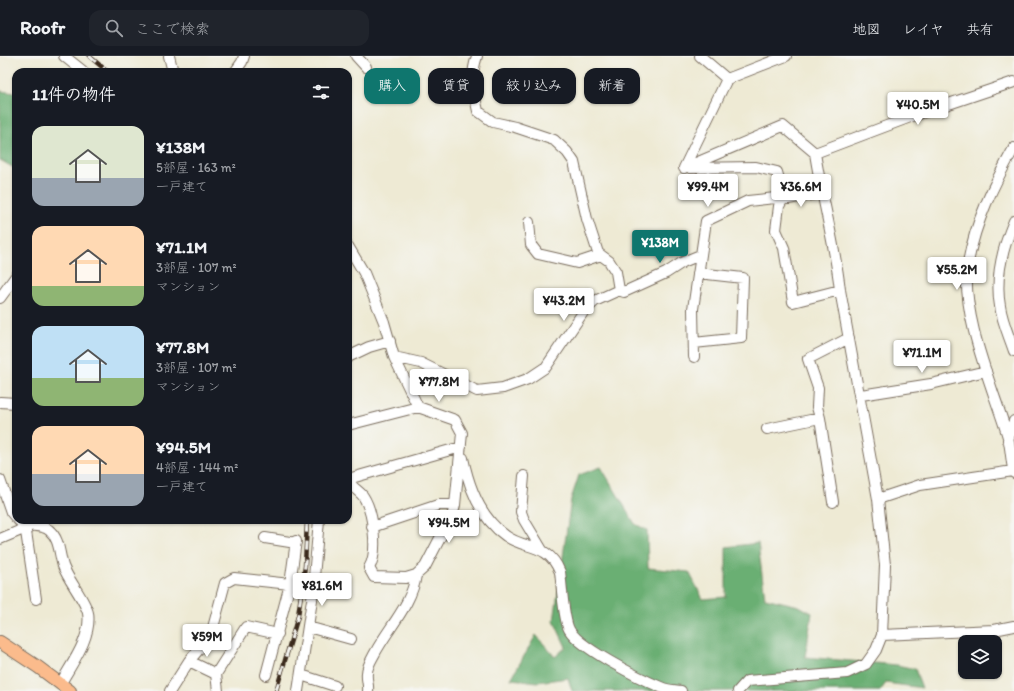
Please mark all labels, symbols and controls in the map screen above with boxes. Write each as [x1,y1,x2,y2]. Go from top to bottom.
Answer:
search box [89,10,369,46]
text: Roofr [20,16,65,39]
icon: search [103,17,125,39]
text: ここで検索 [135,20,210,38]
text: 地図 [853,21,881,38]
text: レイヤ [903,21,944,38]
text: 共有 [966,21,994,38]
chip: 購入 [364,68,420,104]
chip: 賃貸 [428,68,484,104]
chip: 絞り込み [492,68,576,104]
chip: 新着 [584,68,640,104]
icon: filters [310,81,332,103]
text: 11件の物件 [32,84,116,104]
pin: ¥40.5M [885,92,951,126]
text: ¥40.5M [896,97,940,112]
text: ¥138M [156,137,205,157]
icon: home [64,142,112,190]
text: 5部屋 · 163 m² [156,160,236,175]
pin: ¥99.4M [675,174,741,208]
pin: ¥36.6M [768,174,834,208]
text: 一戸建て [156,179,208,194]
text: ¥99.4M [687,179,729,194]
text: ¥36.6M [780,179,822,194]
pin: ¥138M [632,230,688,264]
text: ¥138M [641,235,679,250]
text: ¥71.1M [156,237,207,257]
icon: home [64,242,112,290]
pin: ¥55.2M [924,257,990,291]
text: 3部屋 · 107 m² [156,260,236,275]
text: ¥55.2M [936,262,978,277]
text: マンション [156,279,220,294]
pin: ¥43.2M [531,288,597,322]
text: ¥43.2M [543,293,585,308]
text: ¥77.8M [156,337,209,357]
pin: ¥71.1M [889,340,955,374]
icon: home [64,342,112,390]
text: ¥71.1M [902,345,942,360]
text: 3部屋 · 107 m² [156,360,236,375]
pin: ¥77.8M [406,369,472,403]
text: ¥77.8M [419,374,459,389]
text: マンション [156,379,220,394]
text: ¥94.5M [156,437,211,457]
icon: home [64,442,112,490]
text: 4部屋 · 144 m² [156,460,238,475]
text: 一戸建て [156,479,208,494]
pin: ¥94.5M [416,510,482,544]
text: ¥94.5M [428,515,470,530]
pin: ¥81.6M [289,573,355,607]
text: ¥81.6M [302,578,342,593]
pin: ¥59M [183,624,231,658]
text: ¥59M [191,629,223,644]
map controls [958,635,1002,679]
button: layers [958,635,1002,679]

